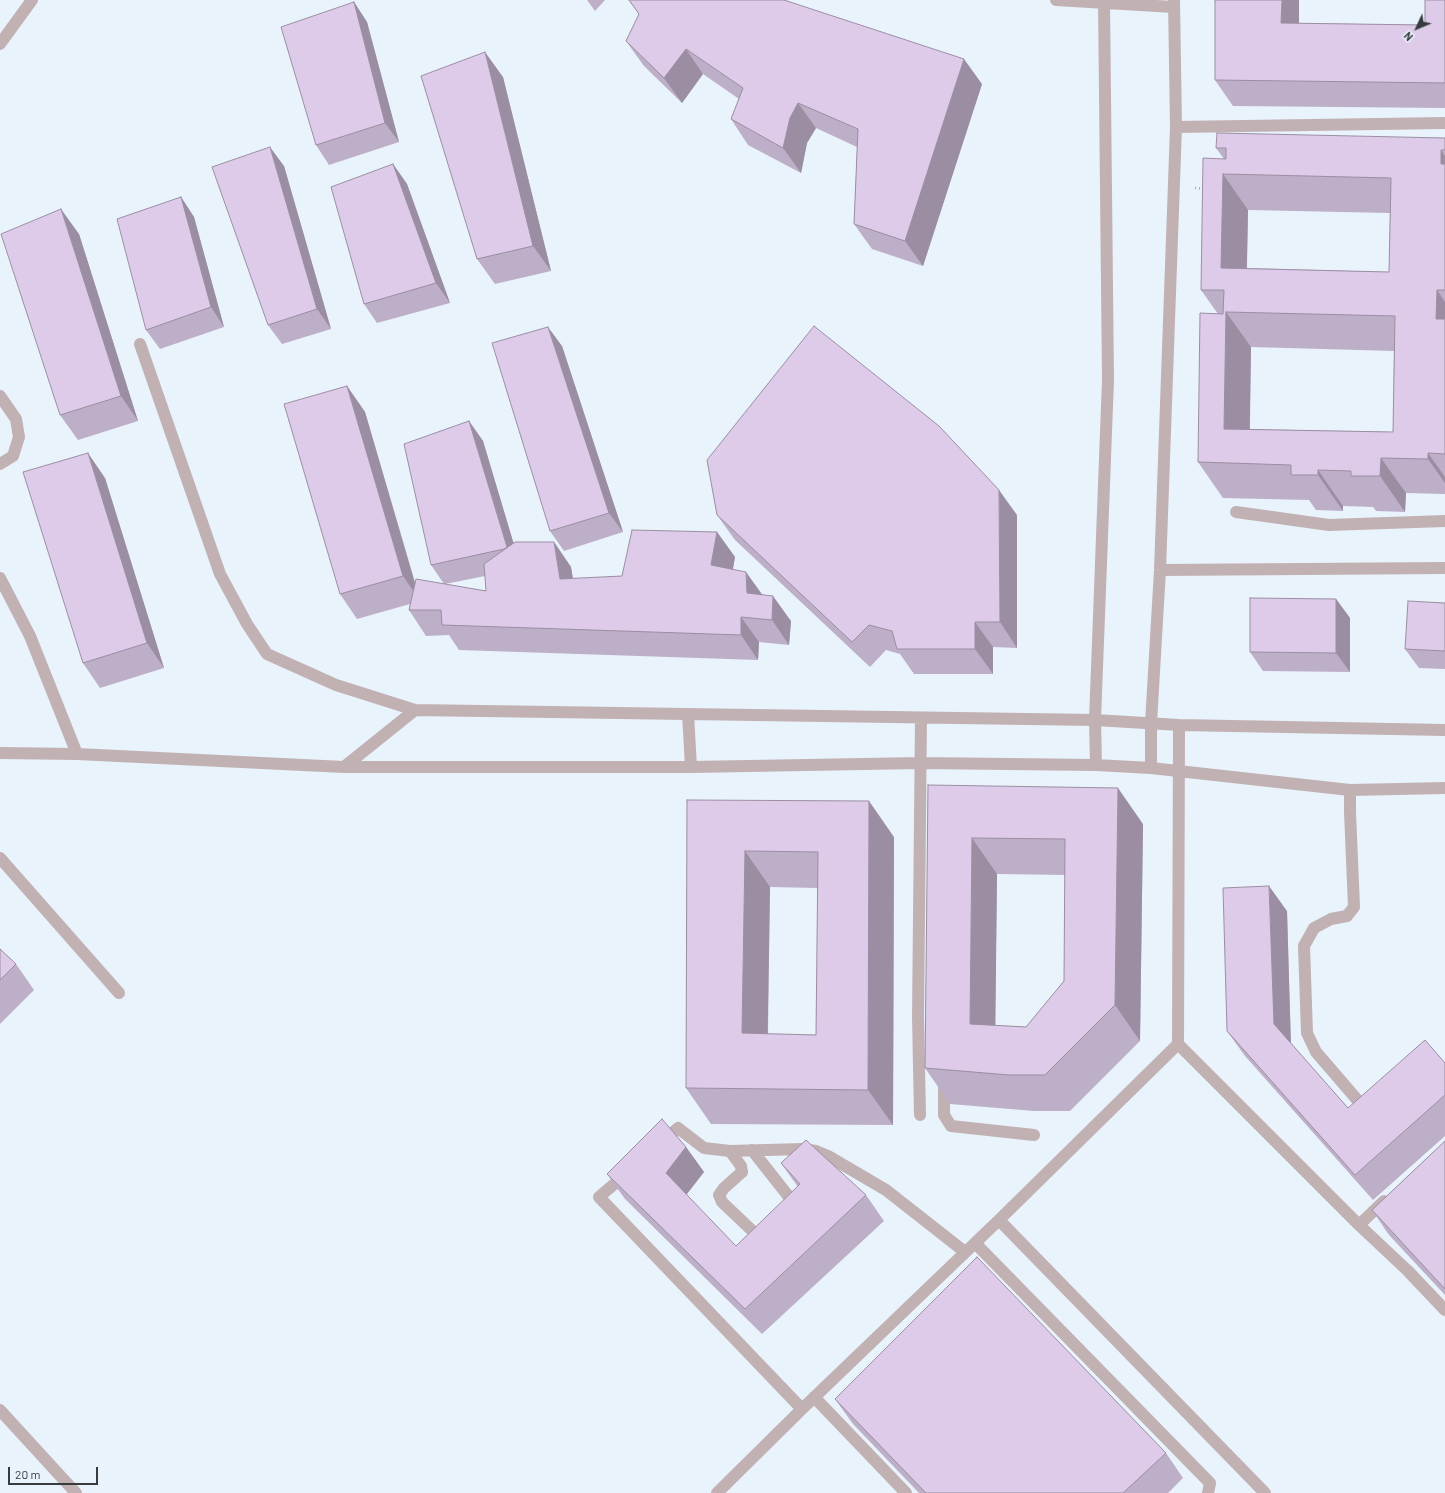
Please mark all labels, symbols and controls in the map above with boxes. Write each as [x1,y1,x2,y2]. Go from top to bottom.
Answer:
north arrow [1397,8,1437,48]
text: N [1401,30,1415,44]
scale bar [10,1459,100,1485]
text: 20 m [15,1467,41,1481]

